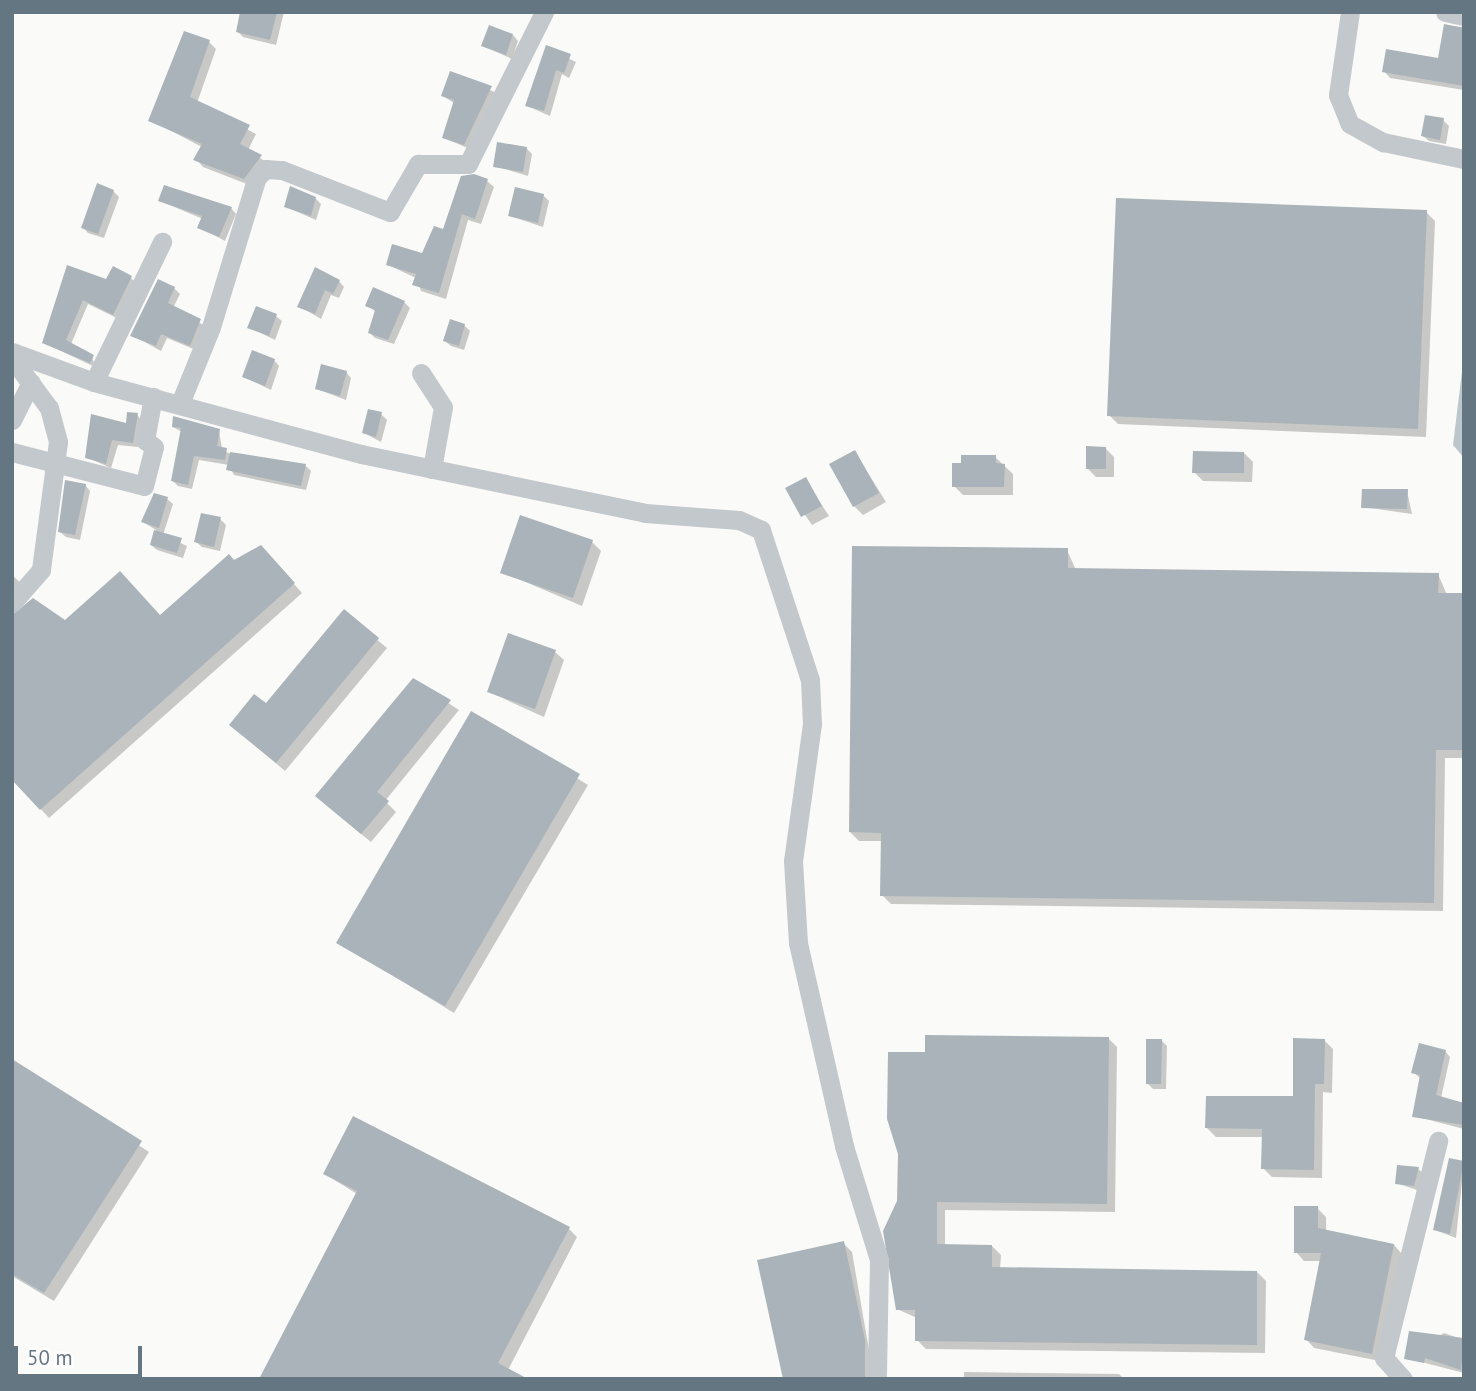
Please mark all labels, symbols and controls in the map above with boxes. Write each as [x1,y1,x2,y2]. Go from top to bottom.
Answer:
scale bar [18,1332,145,1376]
text: 50 m [27,1344,73,1371]

